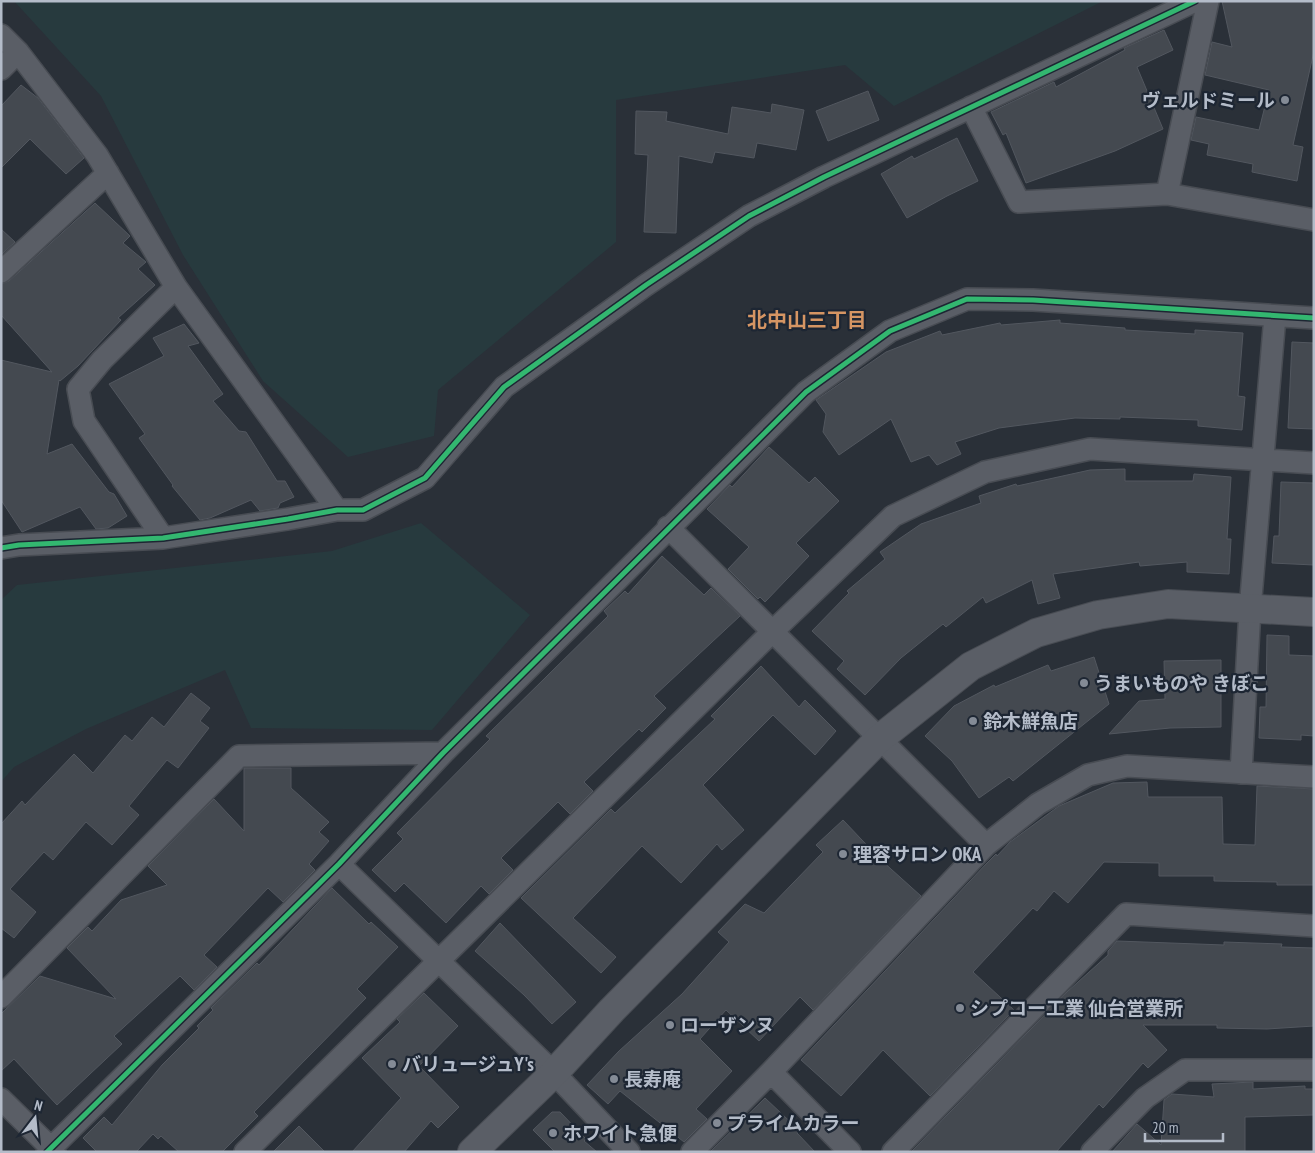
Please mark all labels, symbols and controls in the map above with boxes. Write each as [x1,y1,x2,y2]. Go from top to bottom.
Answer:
place label: ヴェルドミール [1142,88,1275,112]
marker: ヴェルドミール [1279,94,1291,106]
district label: 北中山三丁目 [747,307,867,333]
place label: うまいものや きぼこ [1094,671,1269,695]
marker: うまいものや きぼこ [1078,677,1090,689]
place label: 鈴木鮮魚店 [983,709,1078,733]
marker: 鈴木鮮魚店 [967,715,979,727]
place label: 理容サロン OKA [853,842,982,866]
marker: 理容サロン OKA [837,848,849,860]
place label: シプコー工業 仙台営業所 [970,996,1183,1020]
marker: シプコー工業 仙台営業所 [954,1002,966,1014]
place label: ローザンヌ [680,1013,775,1037]
marker: ローザンヌ [664,1019,676,1031]
place label: バリュージュY's [402,1052,534,1076]
marker: バリュージュY's [386,1058,398,1070]
place label: 長寿庵 [624,1067,681,1091]
marker: 長寿庵 [608,1073,620,1085]
north arrow [10,1093,60,1143]
text: N [32,1096,45,1115]
scale bar [1145,1110,1222,1142]
place label: プライムカラー [727,1111,860,1135]
marker: プライムカラー [711,1117,723,1129]
text: 20 m [1152,1118,1178,1137]
place label: ホワイト急便 [563,1121,677,1145]
marker: ホワイト急便 [547,1127,559,1139]

